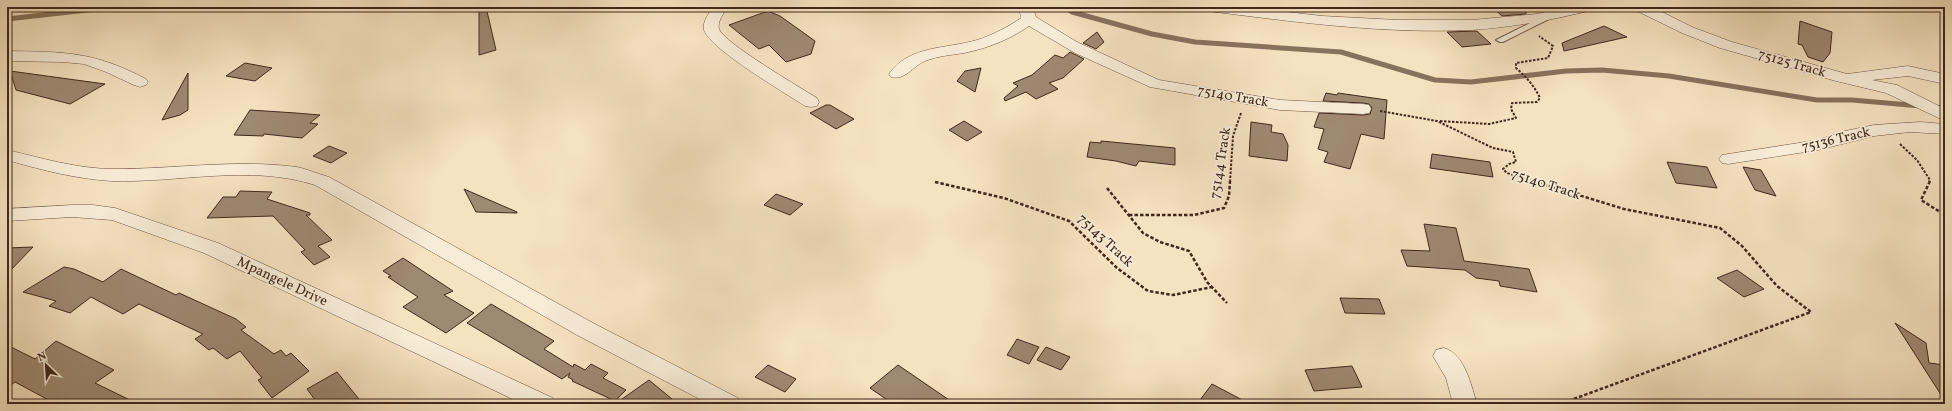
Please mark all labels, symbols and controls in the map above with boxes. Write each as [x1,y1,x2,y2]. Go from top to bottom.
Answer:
street label: 75125 Track [1756,45,1828,83]
street label: 75140 Track [1196,81,1270,113]
street label: 75136 Track [1800,123,1872,157]
street label: 75144 Track [1206,126,1236,200]
street label: 75140 Track [1509,165,1583,205]
street label: 75143 Track [1073,210,1137,272]
street label: Mpangele Drive [234,253,331,311]
north arrow [26,345,66,385]
text: N [36,349,49,366]

